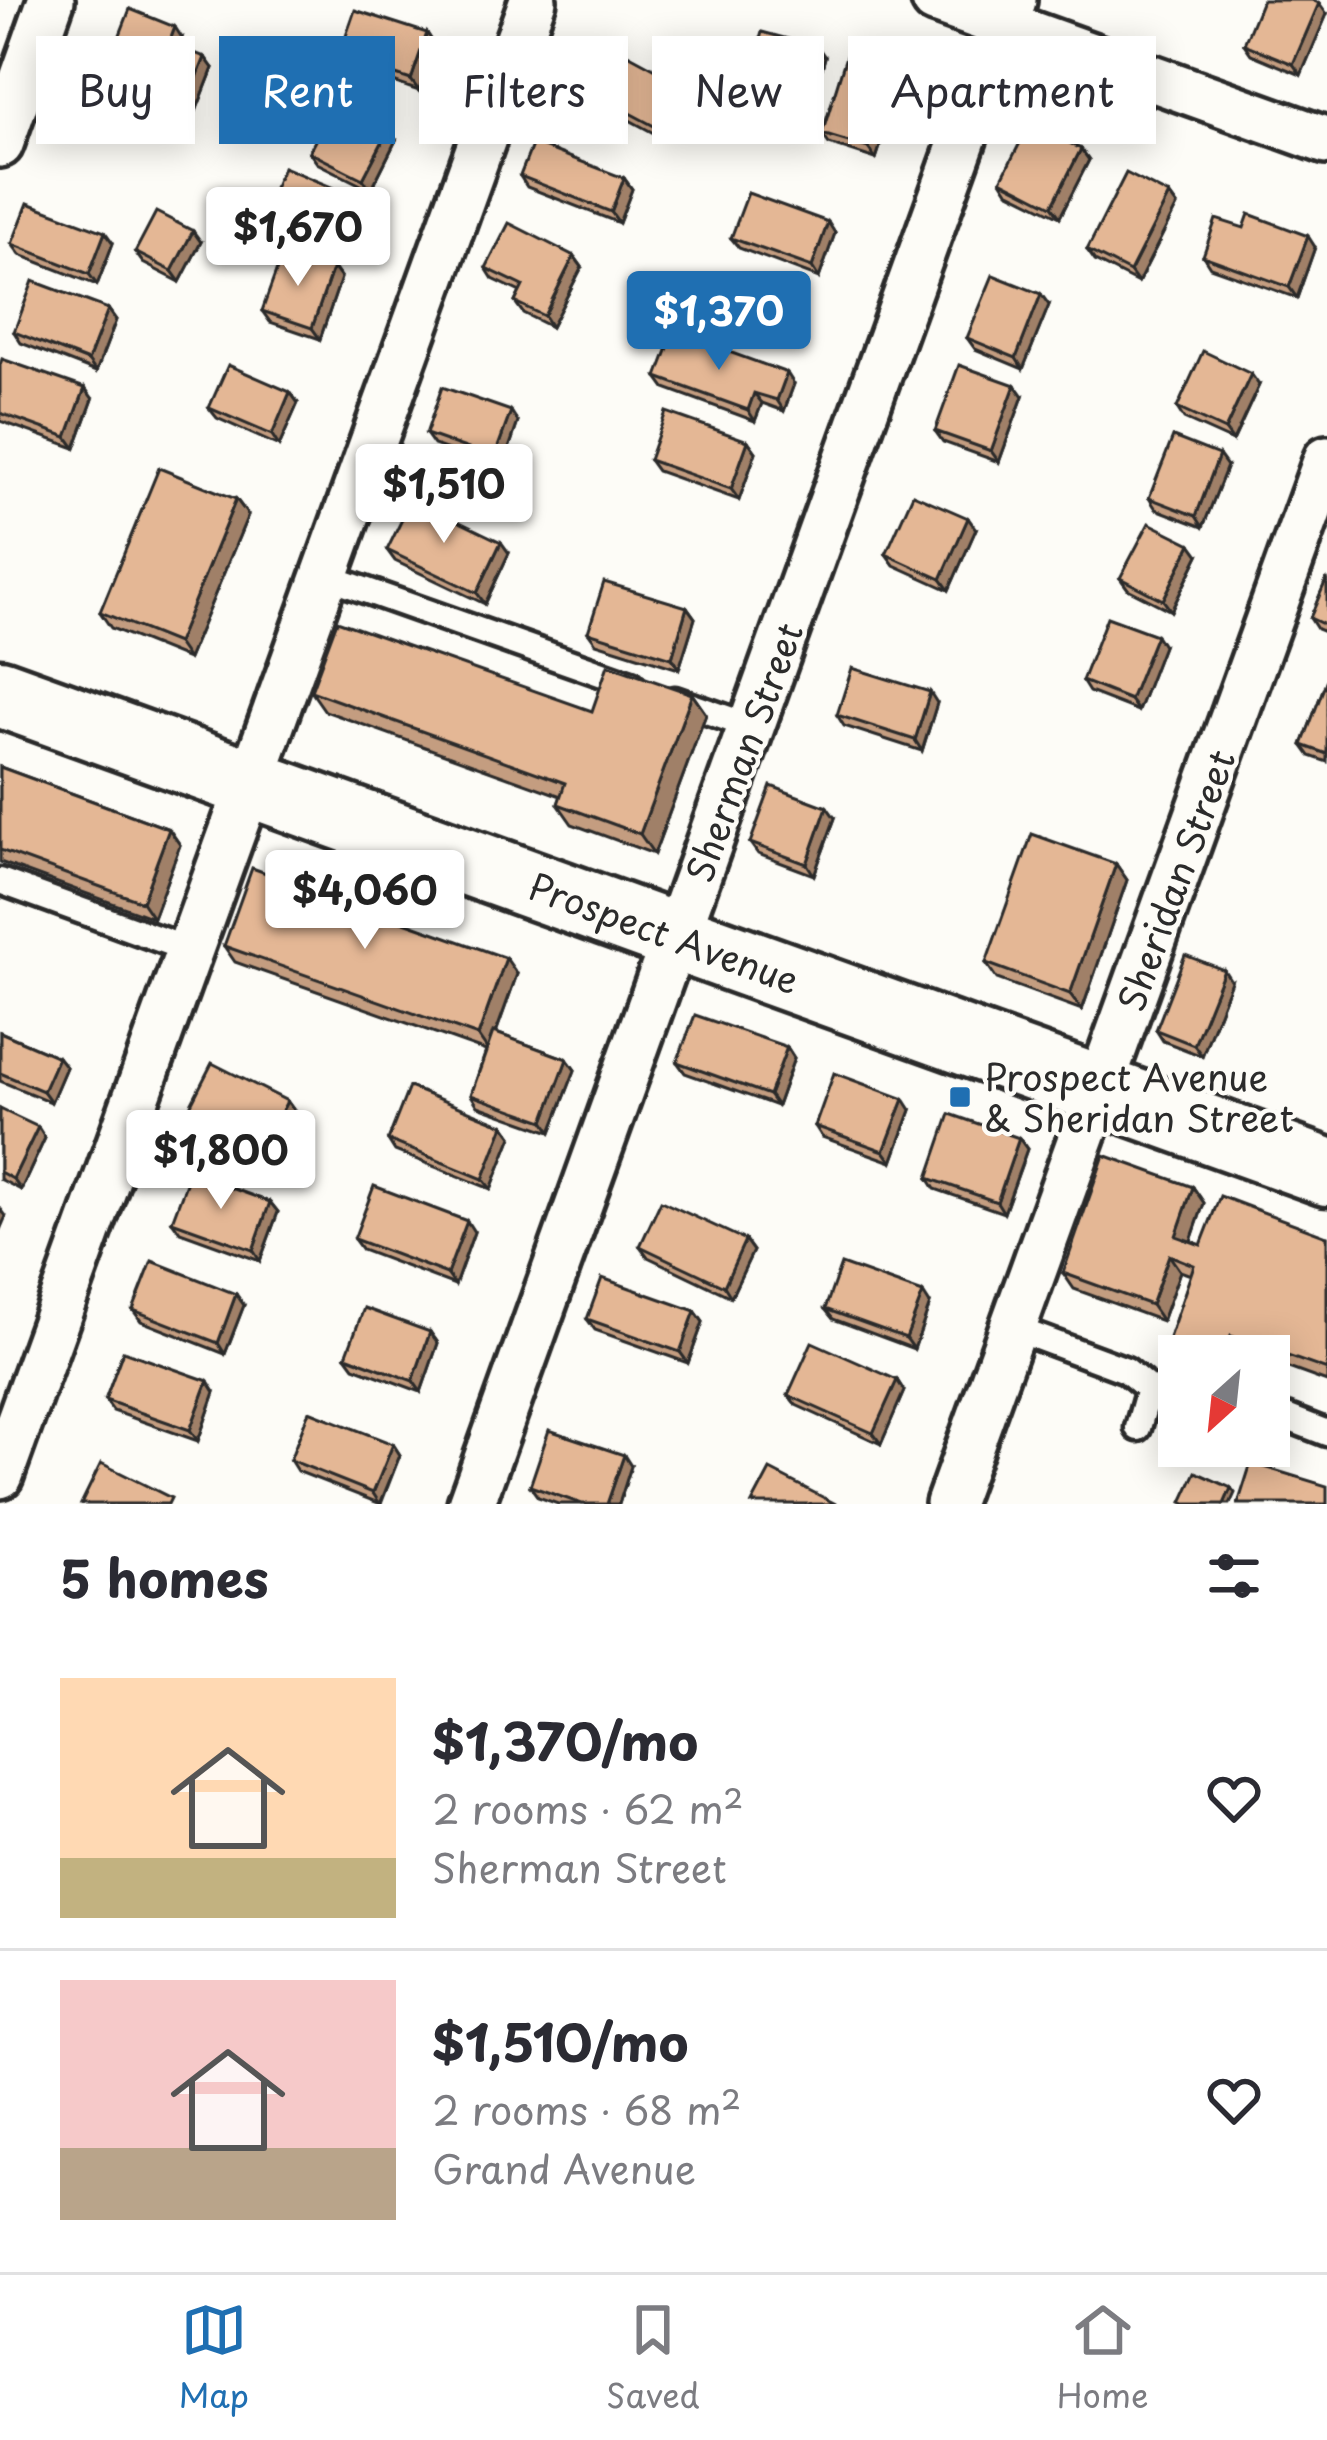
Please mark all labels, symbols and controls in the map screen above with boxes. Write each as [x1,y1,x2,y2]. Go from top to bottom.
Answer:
chip: Buy [36,36,195,144]
chip: Rent [219,36,395,144]
chip: Filters [419,36,628,144]
chip: New [652,36,824,144]
chip: Apartment [848,36,1156,144]
pin: $1,670 [200,187,396,289]
text: $1,670 [233,196,363,255]
pin: $1,370 [621,271,817,373]
text: $1,370 [654,280,784,339]
pin: $1,510 [346,444,542,546]
text: $1,510 [383,453,505,512]
street label: Sherman Street [671,615,815,889]
street label: Sheridan Street [1103,742,1247,1018]
pin: $4,060 [267,850,463,952]
street label: Prospect Avenue [521,858,807,1006]
text: $4,060 [292,859,438,918]
place label: Prospect Avenue & Sheridan Street [984,1049,1294,1144]
marker: Prospect Avenue & Sheridan Street [947,1084,973,1110]
pin: $1,800 [123,1110,319,1212]
text: $1,800 [153,1119,289,1178]
north arrow [1158,1335,1290,1467]
map controls [1158,1335,1290,1467]
text: 5 homes [60,1538,269,1615]
icon: filters [1201,1543,1267,1609]
text: $1,370/mo [432,1701,698,1778]
icon: home [156,1726,300,1870]
icon: heart [1201,1765,1267,1831]
text: 2 rooms · 62 m² [432,1778,744,1837]
text: Sherman Street [432,1837,727,1896]
text: $1,510/mo [432,2002,688,2079]
icon: home [156,2028,300,2172]
icon: heart [1201,2067,1267,2133]
text: 2 rooms · 68 m² [432,2079,741,2138]
text: Grand Avenue [432,2138,696,2197]
tab: Map [179,2297,249,2419]
tab: Saved [606,2297,700,2419]
tab: Home [1057,2297,1148,2419]

